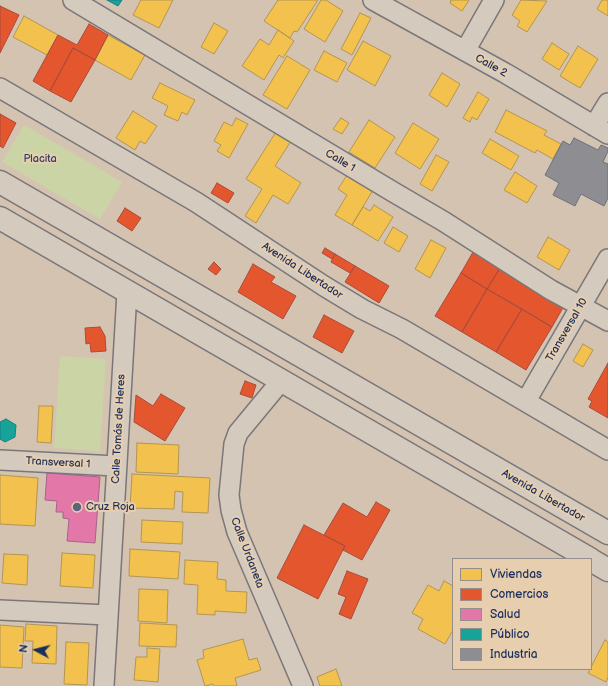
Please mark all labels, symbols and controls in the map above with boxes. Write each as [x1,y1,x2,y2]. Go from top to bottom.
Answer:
street label: Calle 2 [473,52,509,80]
street label: Calle 1 [323,147,357,175]
park label: Placita [23,152,57,166]
street label: Avenida Libertador [259,240,345,302]
street label: Transversal 10 [543,296,591,364]
street label: Calle Tomás de Heres [110,374,128,484]
street label: Transversal 1 [25,455,91,471]
street label: Avenida Libertador [499,467,587,525]
place label: Cruz Roja [86,500,135,514]
marker: Cruz Roja [71,501,83,513]
street label: Calle Urdaneta [227,516,267,590]
legend [452,558,592,670]
text: Viviendas [490,567,542,582]
text: Comercios [490,587,548,602]
text: Salud [490,607,520,622]
text: Público [490,627,530,642]
north arrow [16,630,56,670]
text: N [17,644,31,653]
text: Industria [490,647,538,662]

